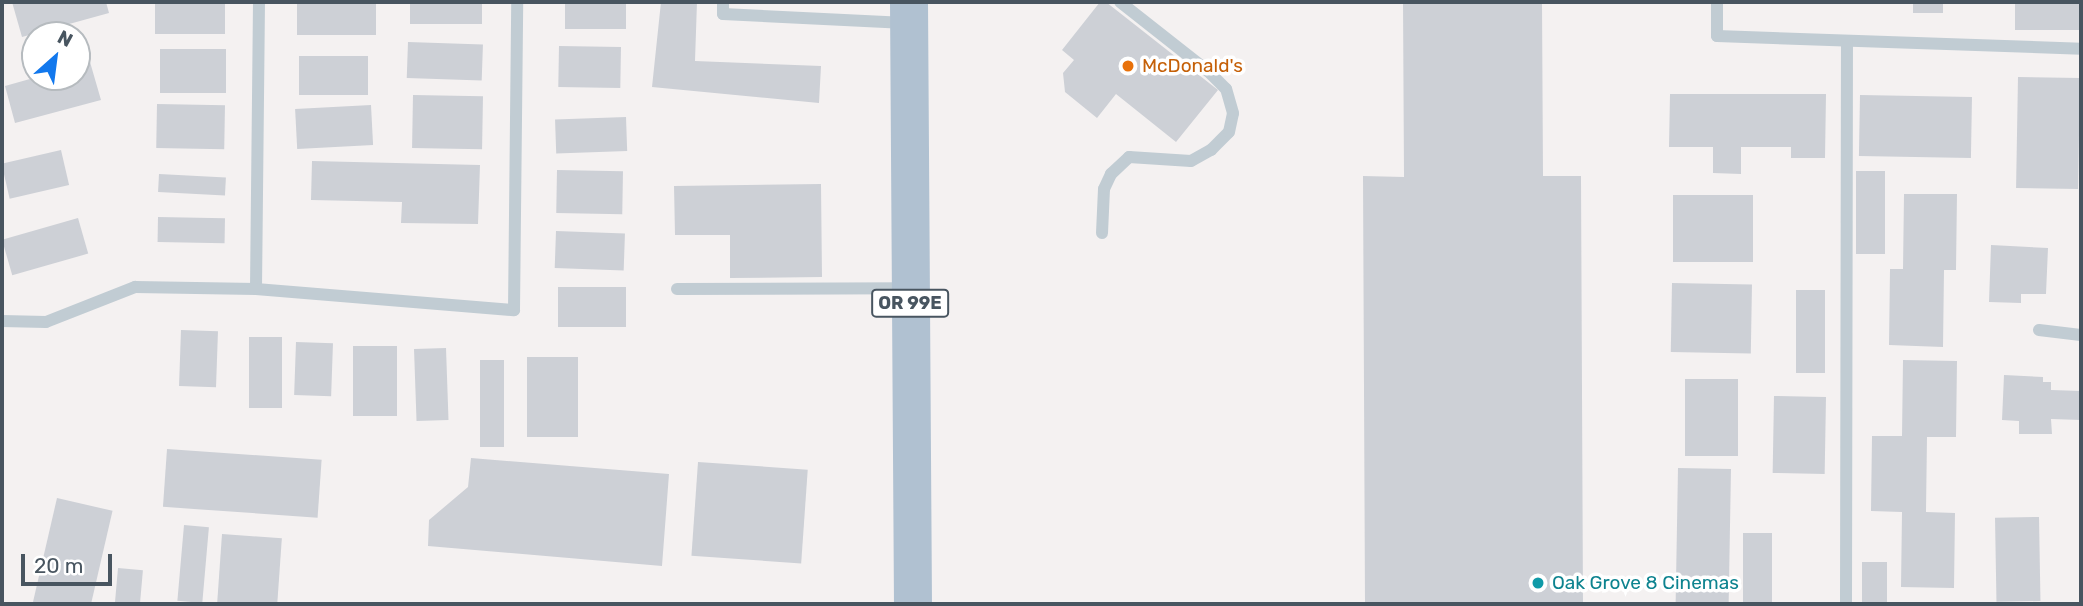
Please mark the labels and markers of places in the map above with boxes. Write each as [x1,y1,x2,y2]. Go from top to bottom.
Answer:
place label: McDonald's [1142,55,1243,77]
marker: McDonald's [1120,58,1136,74]
place label: Oak Grove 8 Cinemas [1552,572,1739,594]
marker: Oak Grove 8 Cinemas [1530,575,1546,591]

